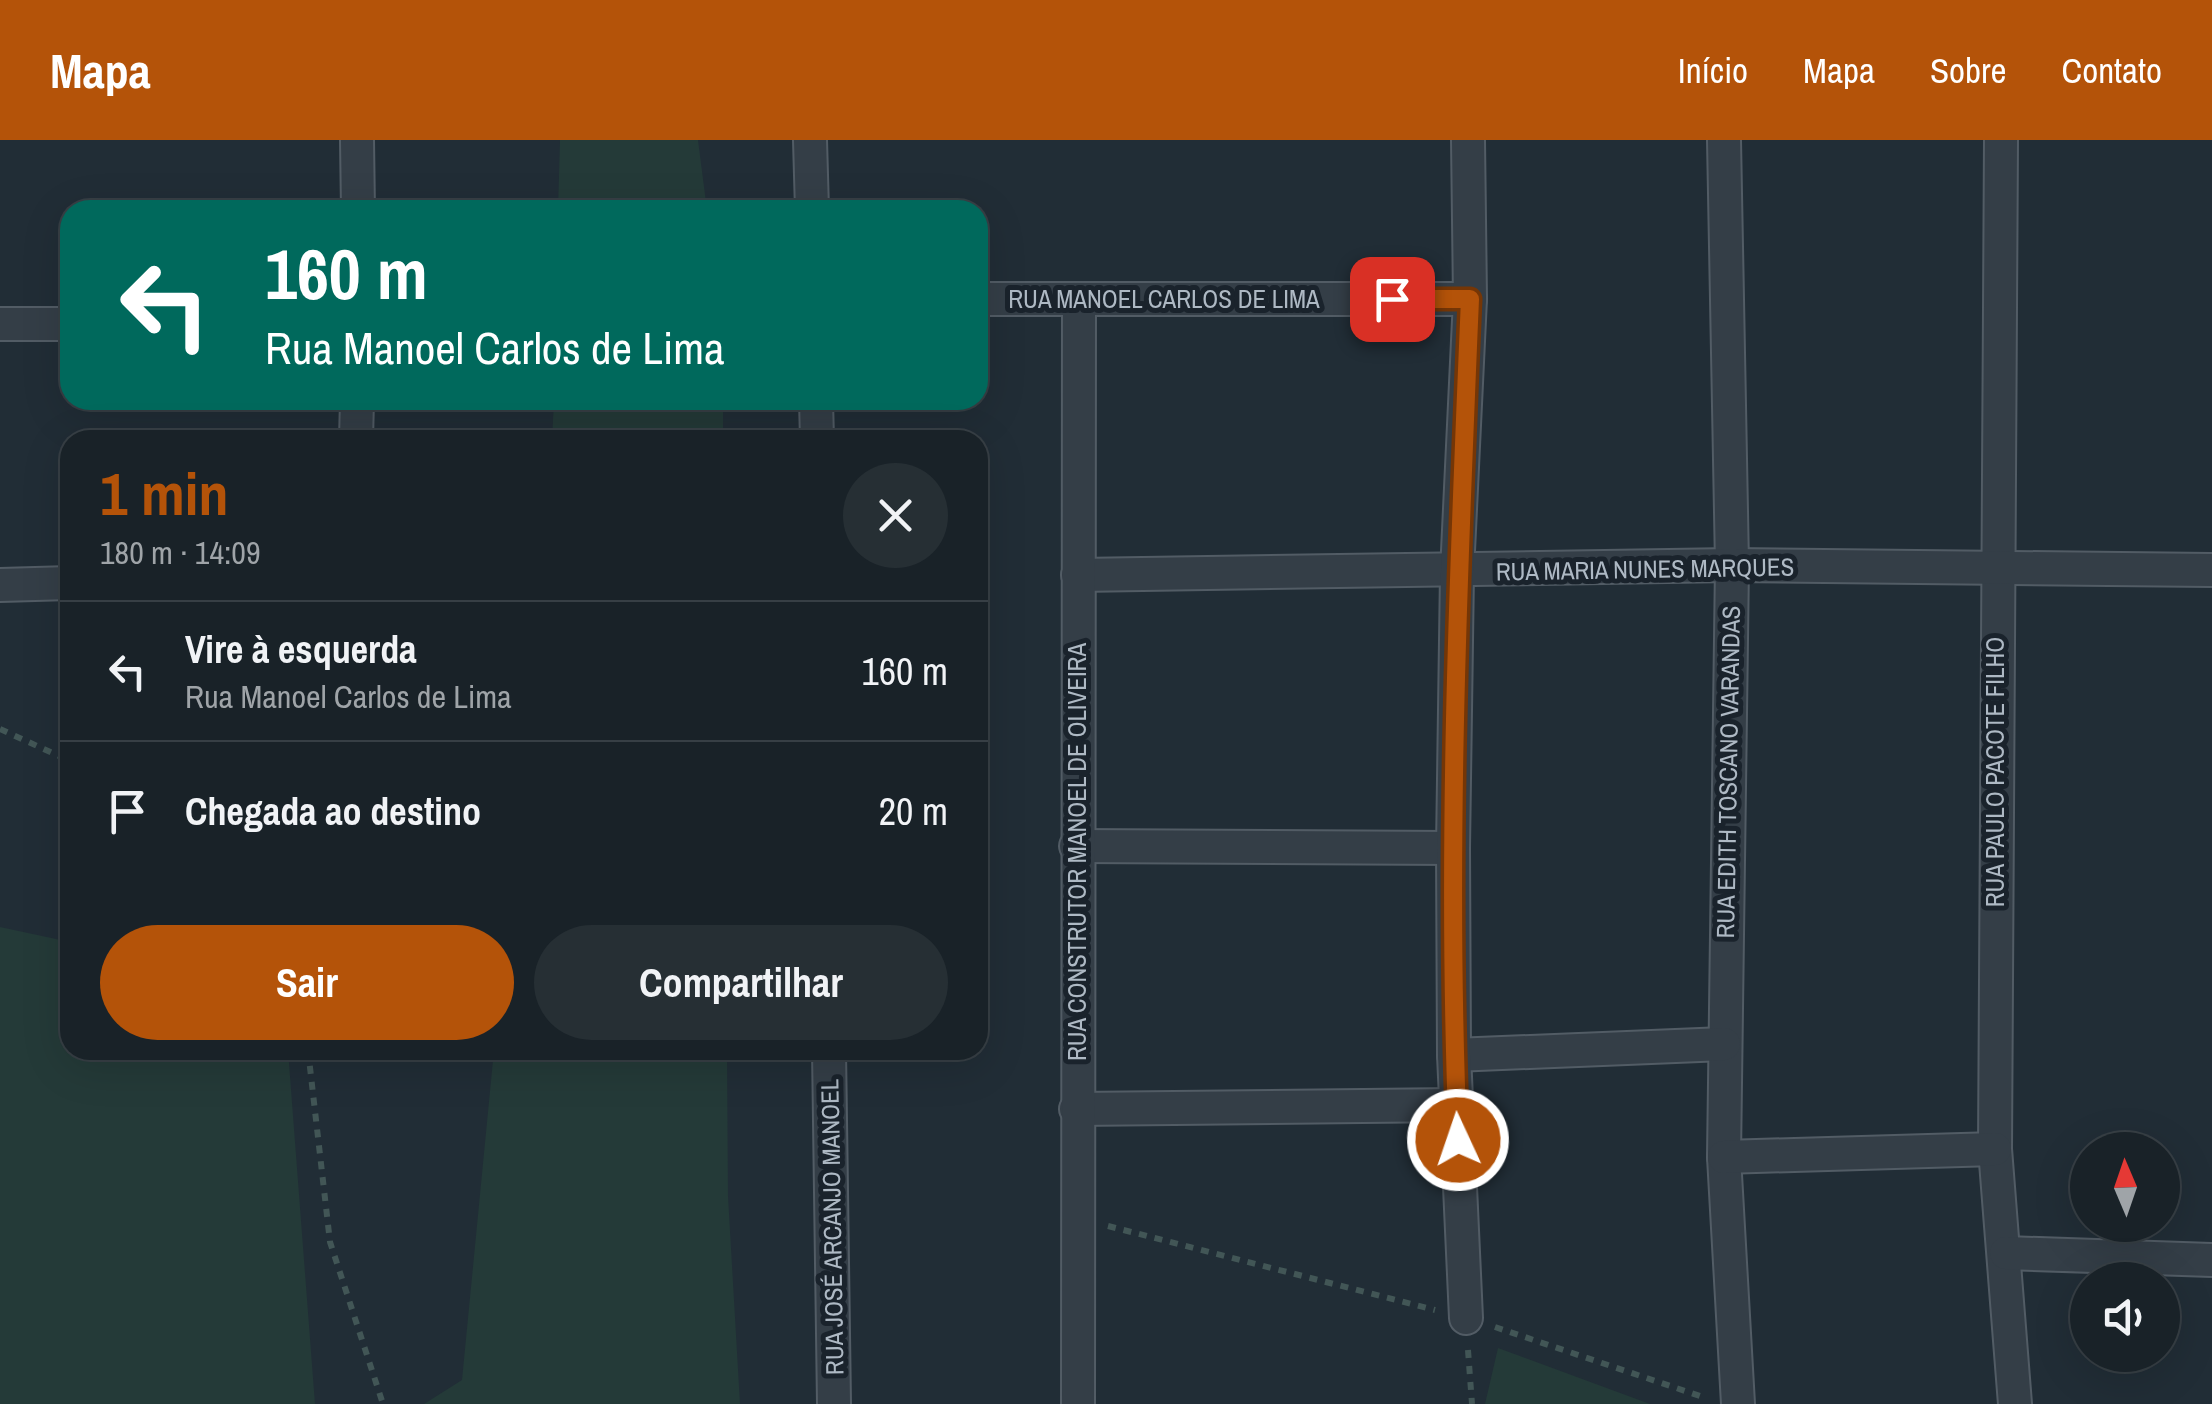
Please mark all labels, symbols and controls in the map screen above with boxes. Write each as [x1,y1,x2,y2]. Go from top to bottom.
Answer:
text: Mapa [50,38,151,103]
text: Início [1678,47,1748,94]
text: Mapa [1803,47,1875,94]
text: Sobre [1930,47,2006,94]
text: Contato [2061,47,2162,94]
text: 160 m [265,227,428,321]
icon: left [100,240,230,370]
pin [1350,257,1435,342]
icon: arrive [1365,272,1420,327]
street label: RUA MANOEL CARLOS DE LIMA [1008,282,1320,316]
text: Rua Manoel Carlos de Lima [265,317,724,378]
text: 1 min [100,453,229,534]
button: close [843,463,948,568]
text: 180 m · 14:09 [100,531,260,574]
street label: RUA MARIA NUNES MARQUES [1495,549,1795,589]
street label: RUA EDITH TOSCANO VARANDAS [1708,605,1748,939]
text: Vire à esquerda [185,624,417,675]
street label: RUA PAULO PACOTE FILHO [1978,637,2012,907]
street label: RUA CONSTRUTOR MANOEL DE OLIVEIRA [1060,643,1094,1061]
icon: left [100,644,155,699]
text: 160 m [861,646,948,697]
text: Rua Manoel Carlos de Lima [185,675,512,718]
icon: arrive [100,784,155,839]
text: Chegada ao destino [185,786,481,837]
text: 20 m [879,786,948,837]
button: Sair [100,925,514,1040]
button: Compartilhar [534,925,948,1040]
street label: RUA JOSÉ ARCANJO MANOEL [812,1079,852,1375]
position arrow [1406,1088,1510,1192]
north arrow [2070,1132,2180,1242]
map controls [2070,1132,2180,1372]
button: sound [2070,1262,2180,1372]

